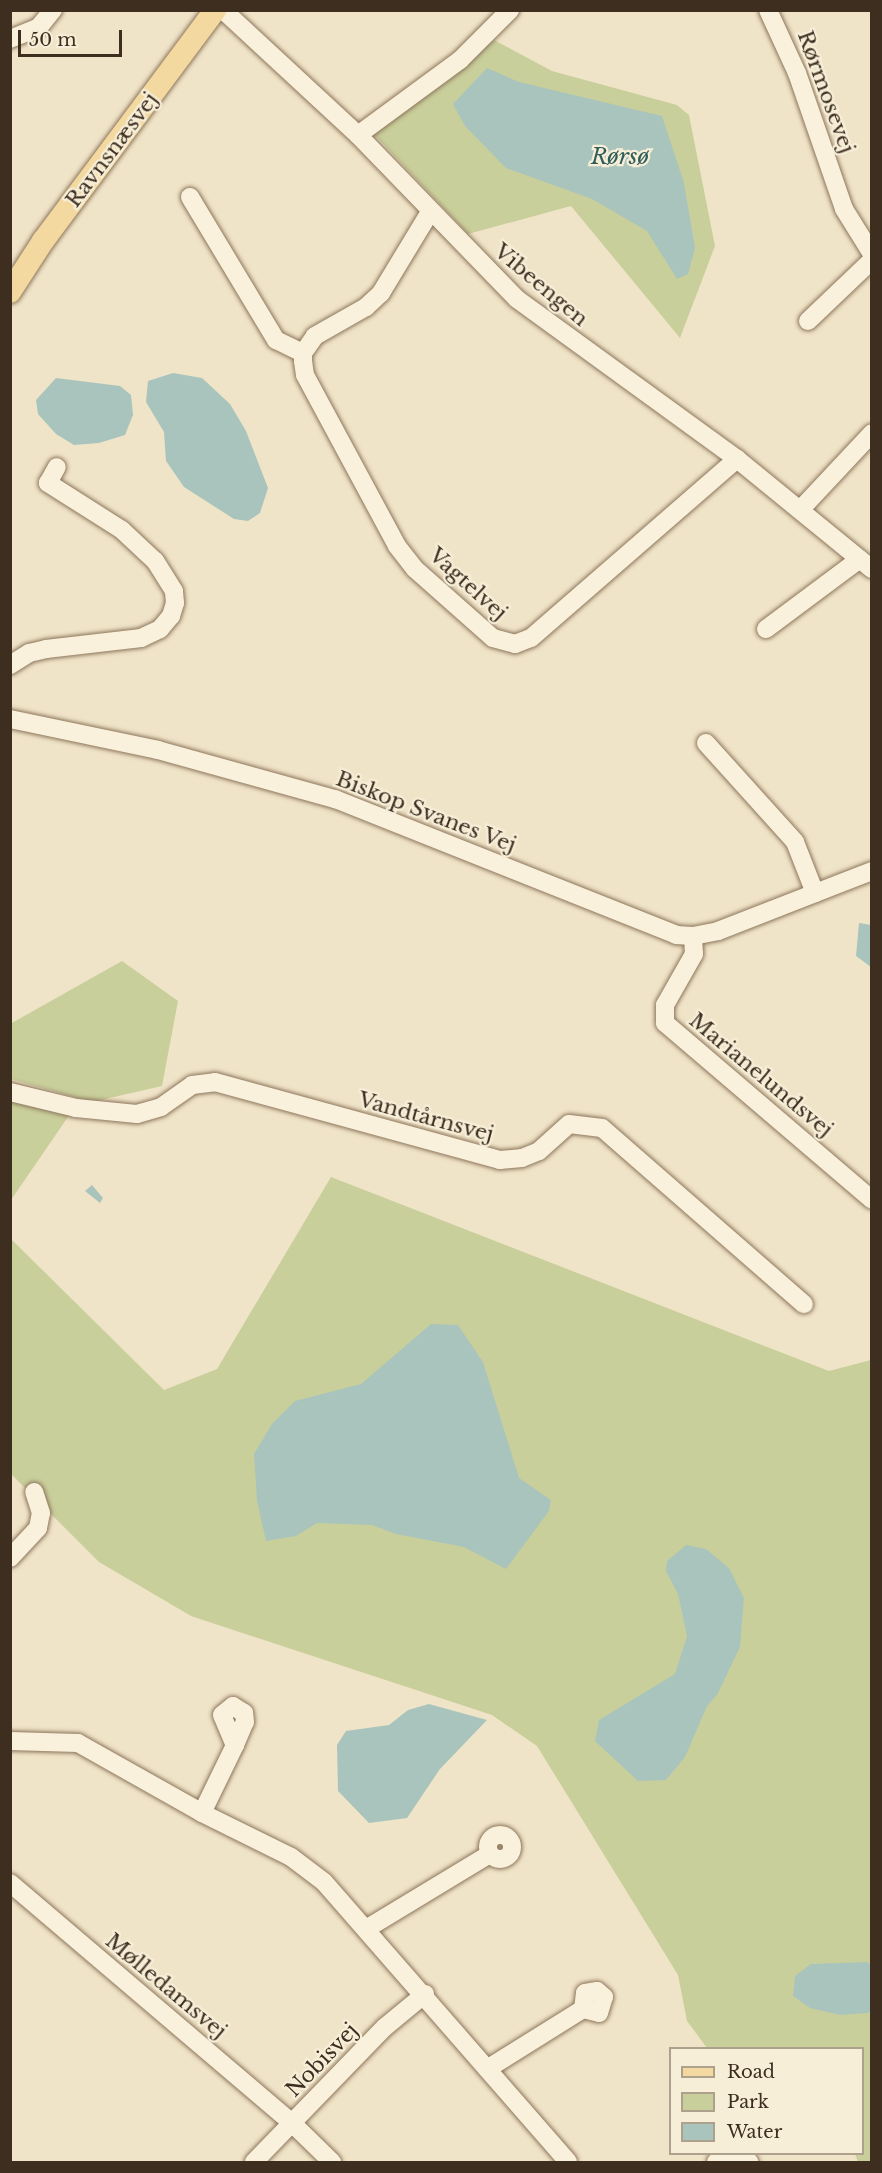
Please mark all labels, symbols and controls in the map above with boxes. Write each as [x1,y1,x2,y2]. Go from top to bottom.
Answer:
scale bar [21,18,124,56]
street label: Rørmosevej [792,27,860,157]
text: 50 m [29,29,77,51]
street label: Ravnsnæsvej [61,88,163,212]
water label: Rørsø [591,144,649,170]
street label: Vibeengen [489,238,593,332]
street label: Vagtelvej [424,542,512,626]
street label: Biskop Svanes Vej [332,766,520,858]
street label: Marianelundsvej [684,1008,838,1142]
street label: Vandtårnsvej [356,1087,496,1147]
street label: Mølledamsvej [100,1928,232,2044]
street label: Nobisvej [281,2018,363,2102]
legend [669,2047,864,2155]
text: Road [727,2061,775,2083]
text: Park [727,2091,769,2113]
text: Water [727,2121,782,2143]

